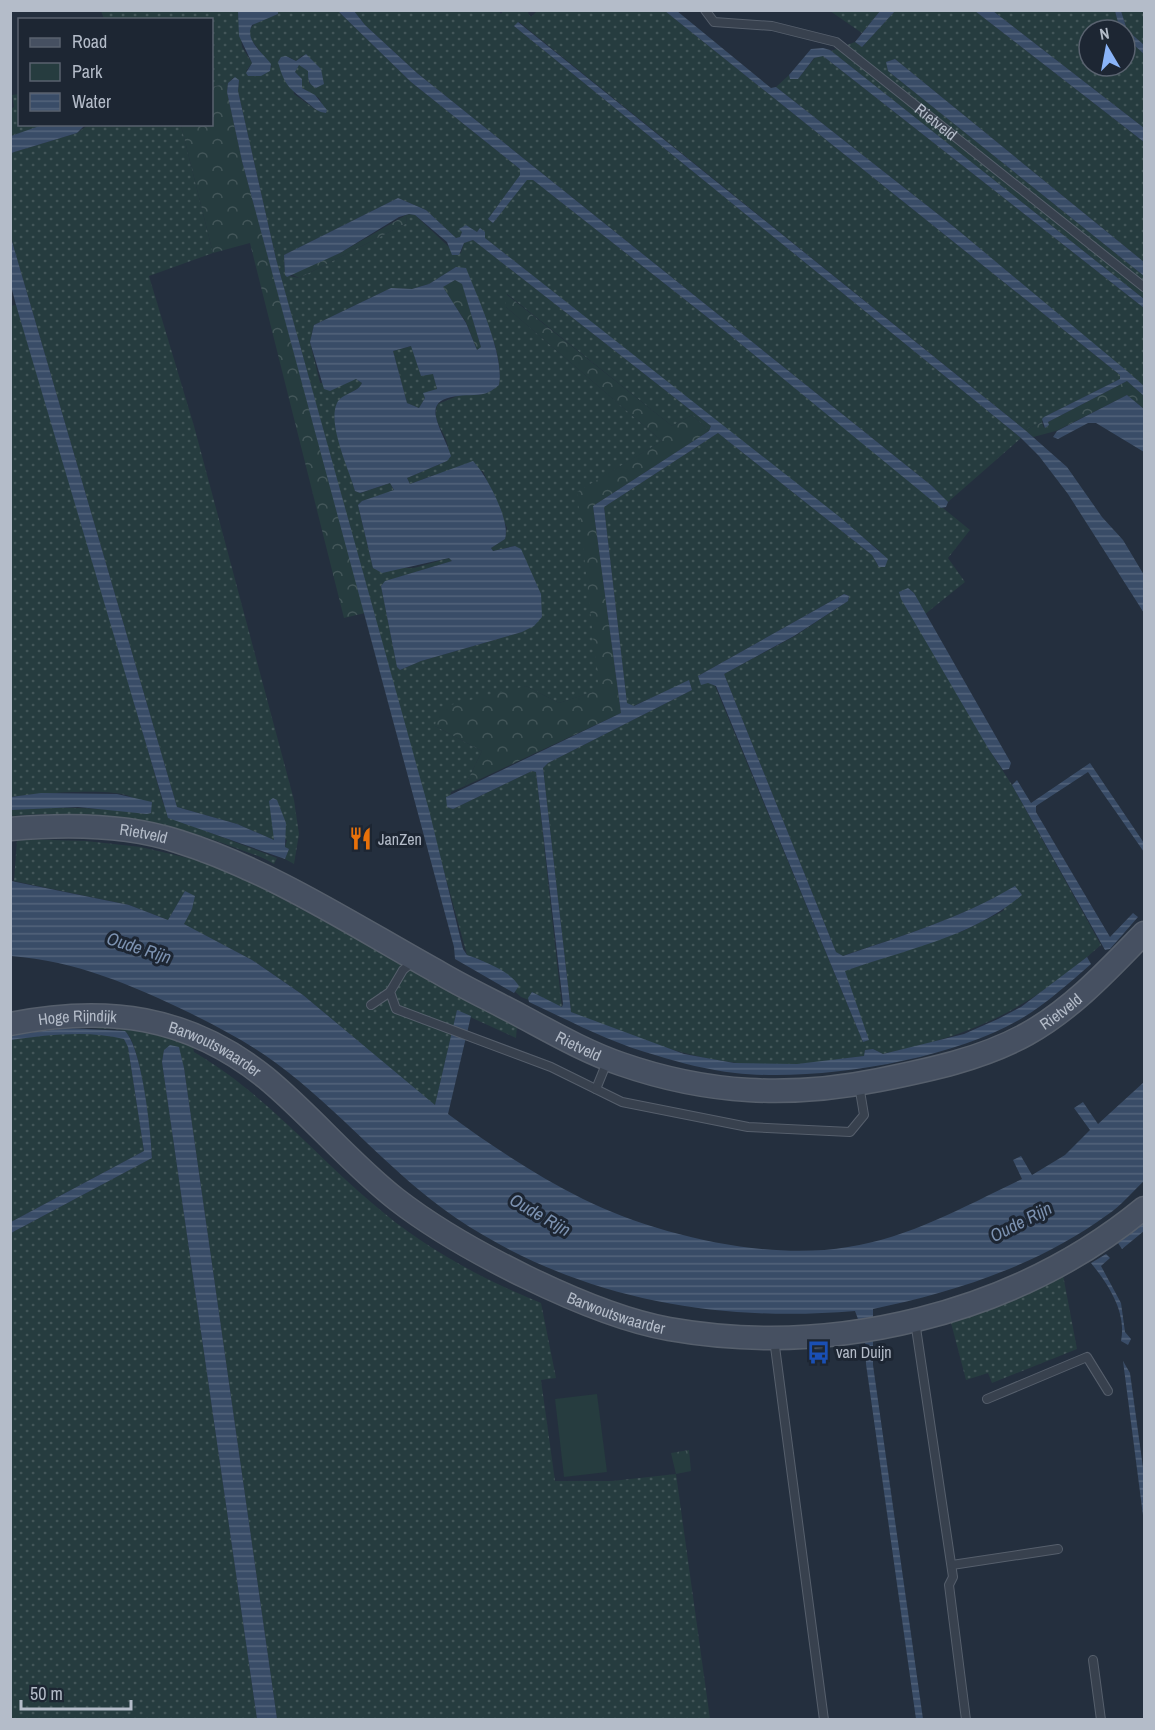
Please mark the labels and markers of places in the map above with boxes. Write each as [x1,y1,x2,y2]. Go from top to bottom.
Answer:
restaurant icon: JanZen [347,826,373,852]
place label: JanZen [378,828,422,850]
bus stop icon: van Duijn [805,1339,831,1365]
place label: van Duijn [836,1341,891,1363]

